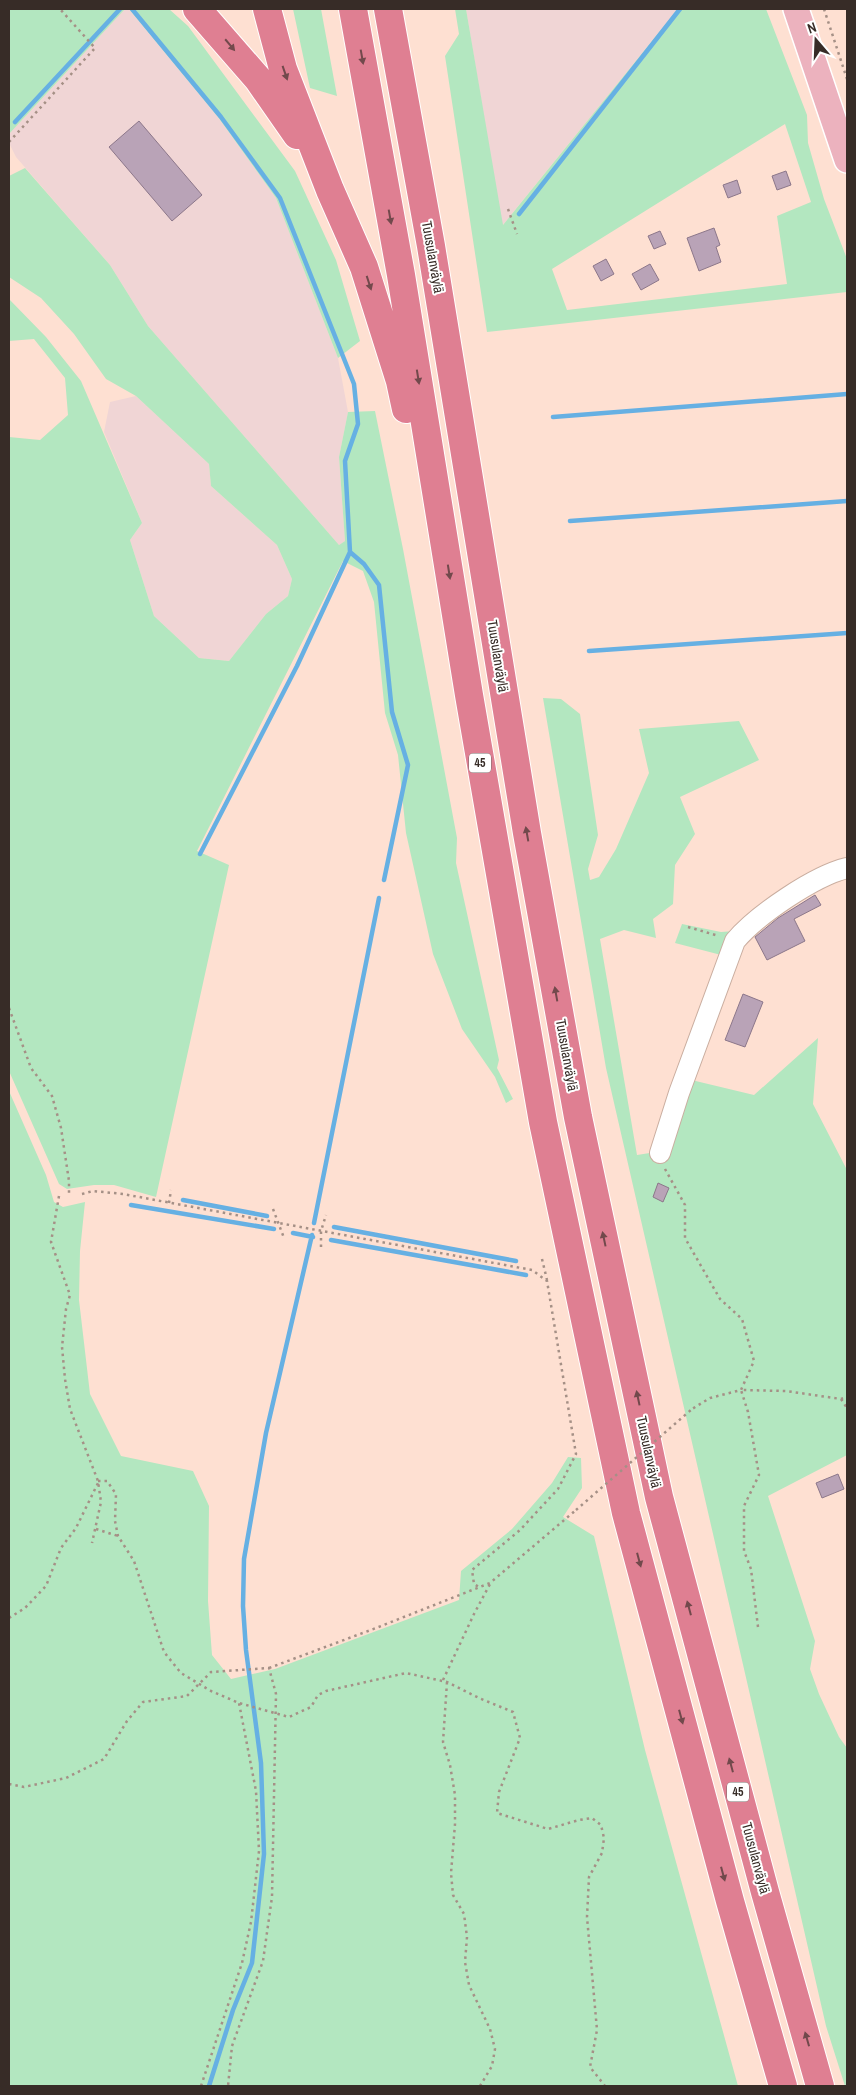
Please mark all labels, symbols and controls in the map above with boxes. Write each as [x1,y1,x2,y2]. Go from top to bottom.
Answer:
north arrow [791,15,841,65]
text: N [805,18,819,38]
one-way arrow [224,38,235,51]
one-way arrow [358,49,366,65]
one-way arrow [282,65,289,80]
one-way arrow [387,209,395,225]
street label: Tuusulanväylä [418,219,448,295]
one-way arrow [366,276,374,291]
one-way arrow [414,369,422,385]
one-way arrow [446,564,454,580]
street label: Tuusulanväylä [483,619,513,694]
road number: 45 [469,754,491,772]
one-way arrow [522,826,530,842]
one-way arrow [551,985,559,1001]
street label: Tuusulanväylä [552,1017,582,1093]
one-way arrow [600,1231,608,1247]
one-way arrow [634,1390,642,1405]
street label: Tuusulanväylä [633,1414,666,1490]
one-way arrow [635,1553,643,1568]
one-way arrow [684,1600,692,1615]
one-way arrow [677,1710,685,1725]
one-way arrow [726,1757,734,1772]
road number: 45 [727,1782,749,1801]
street label: Tuusulanväylä [738,1820,774,1896]
one-way arrow [719,1867,727,1882]
one-way arrow [802,2032,810,2047]

